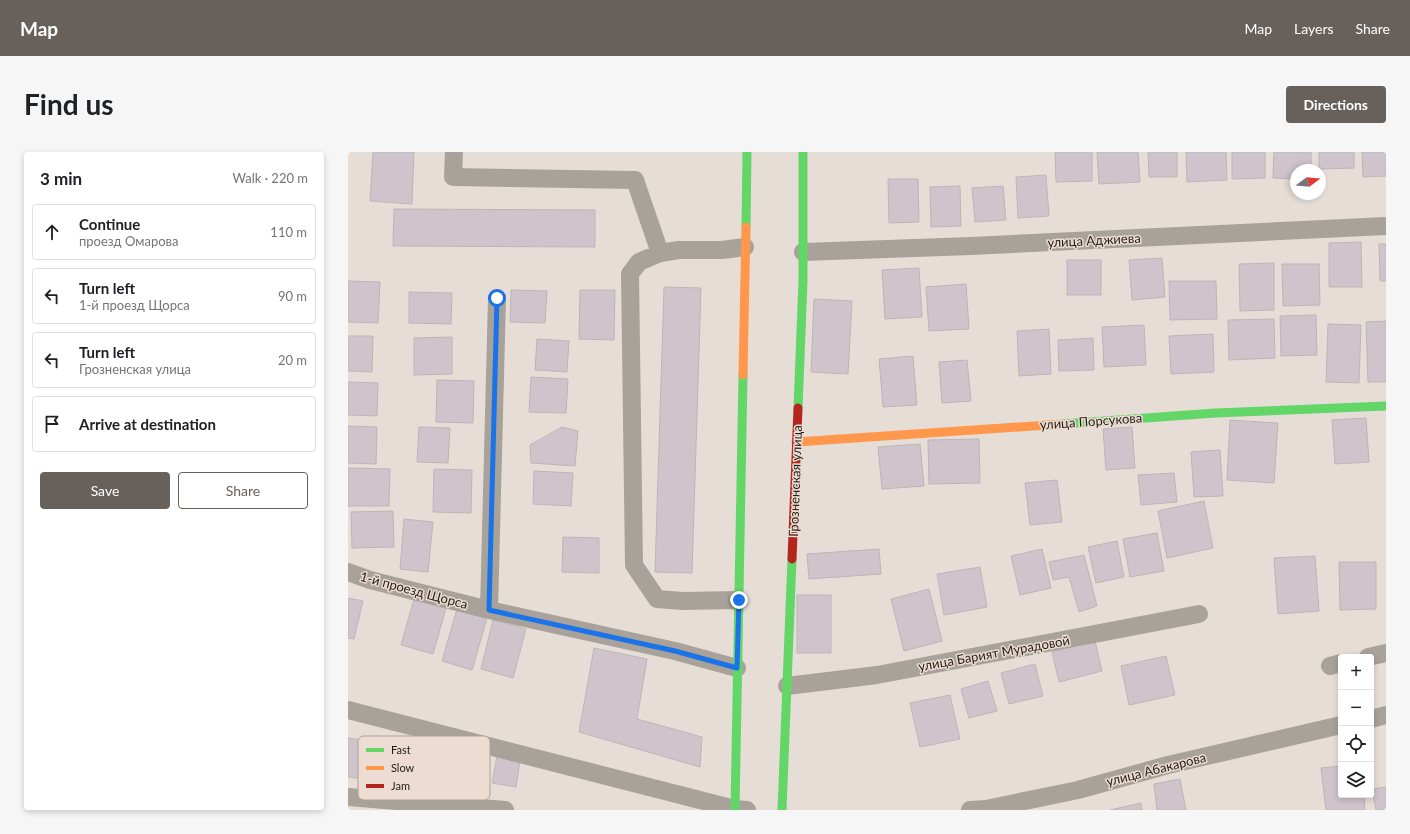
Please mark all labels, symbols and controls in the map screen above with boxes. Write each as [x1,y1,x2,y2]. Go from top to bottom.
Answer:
text: Map [20,17,58,40]
text: Map [1244,20,1272,37]
text: Layers [1294,20,1334,37]
text: Share [1356,20,1390,37]
button: Directions [1286,86,1386,123]
text: Find us [24,87,114,121]
north arrow [1290,164,1326,200]
text: 3 min [40,168,82,189]
text: Walk · 220 m [232,170,308,186]
text: Continue [79,215,140,233]
icon: ahead [41,221,63,243]
text: 110 m [270,224,307,240]
street label: улица Аджиева [1047,230,1141,250]
text: проезд Омарова [79,233,178,249]
text: Turn left [79,279,135,297]
icon: left [41,285,63,307]
text: 90 m [278,288,307,304]
route start [488,289,506,307]
text: 1-й проезд Щорса [79,297,190,313]
text: Turn left [79,343,135,361]
icon: left [41,349,63,371]
text: 20 m [278,352,307,368]
text: Грозненская улица [79,361,191,377]
street label: улица Порсукова [1039,409,1143,433]
icon: arrive [41,413,63,435]
text: Arrive at destination [79,415,216,433]
street label: Грозненская улица [785,425,805,537]
button: Save [40,472,170,509]
button: Share [178,472,308,509]
street label: 1-й проезд Щорса [358,568,470,612]
route end [730,591,748,609]
street label: улица Барият Мурадовой [917,632,1071,674]
map controls [1338,654,1374,798]
button: + [1338,654,1374,690]
button: − [1338,690,1374,726]
button: locate [1338,726,1374,762]
legend [358,736,490,800]
text: Fast [391,743,411,756]
street label: улица Абакарова [1105,749,1207,789]
text: Slow [391,761,415,774]
button: layers [1338,762,1374,798]
text: Jam [391,779,410,792]

